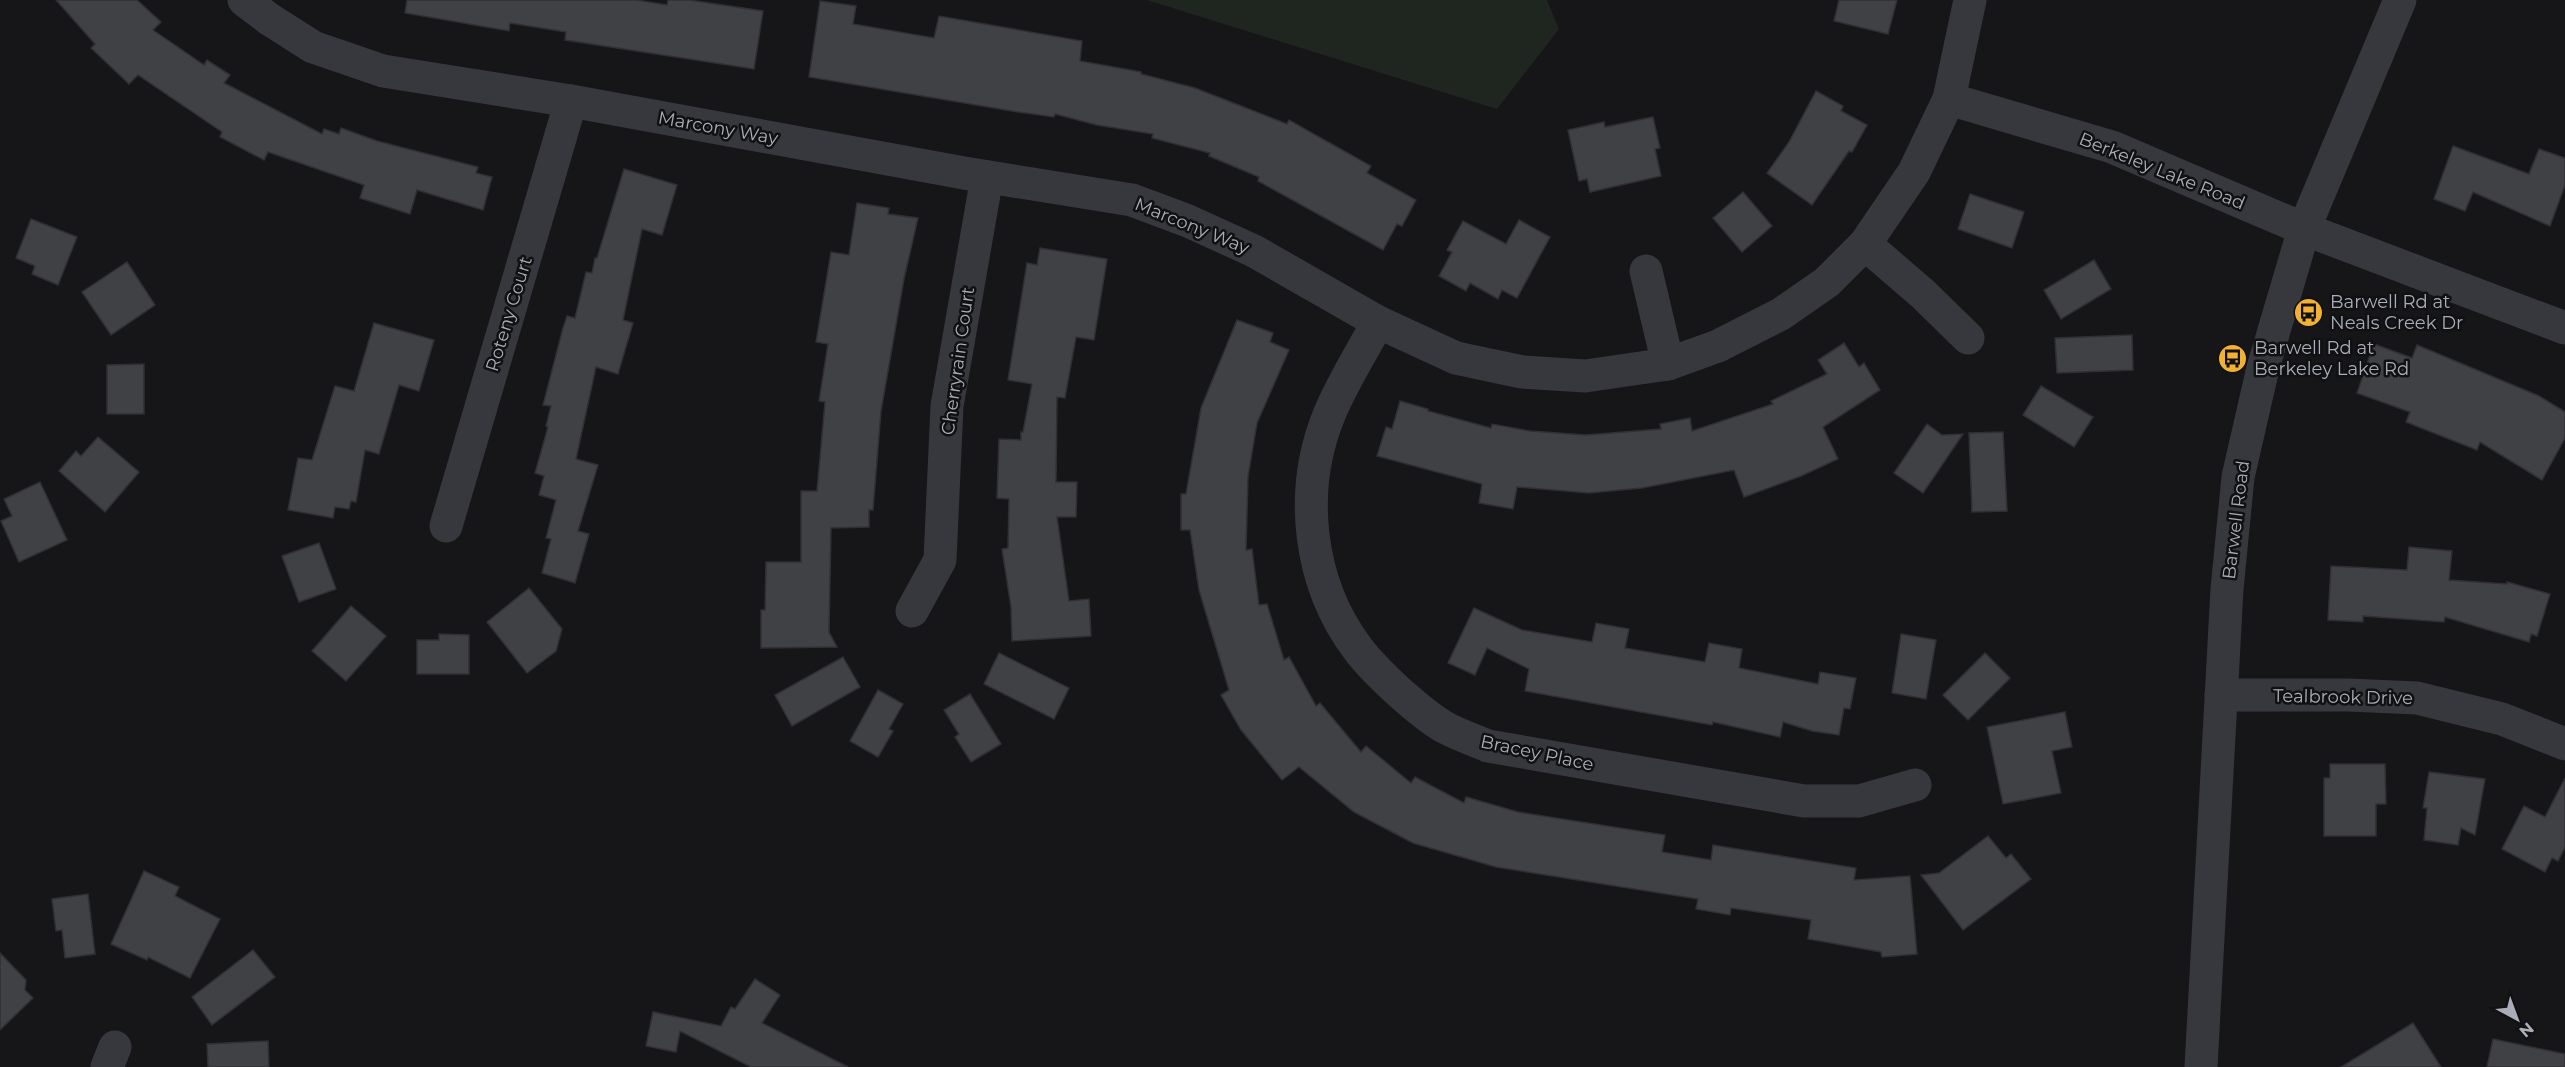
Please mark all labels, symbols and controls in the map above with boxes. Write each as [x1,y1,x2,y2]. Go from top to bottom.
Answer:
street label: Marcony Way [656,107,780,149]
street label: Berkeley Lake Road [2076,128,2248,214]
street label: Marcony Way [1132,193,1253,259]
street label: Roteny Court [481,254,537,374]
street label: Cherryrain Court [937,286,979,436]
place label: Barwell Rd at Neals Creek Dr [2330,291,2463,334]
bus stop icon: Barwell Rd at Neals Creek Dr [2293,296,2325,328]
place label: Barwell Rd at Berkeley Lake Rd [2254,337,2409,380]
bus stop icon: Barwell Rd at Berkeley Lake Rd [2217,342,2249,374]
street label: Barwell Road [2218,459,2254,581]
street label: Tealbrook Drive [2273,685,2413,709]
street label: Bracey Place [1478,730,1596,776]
north arrow [2487,989,2547,1049]
text: N [2515,1019,2538,1041]

